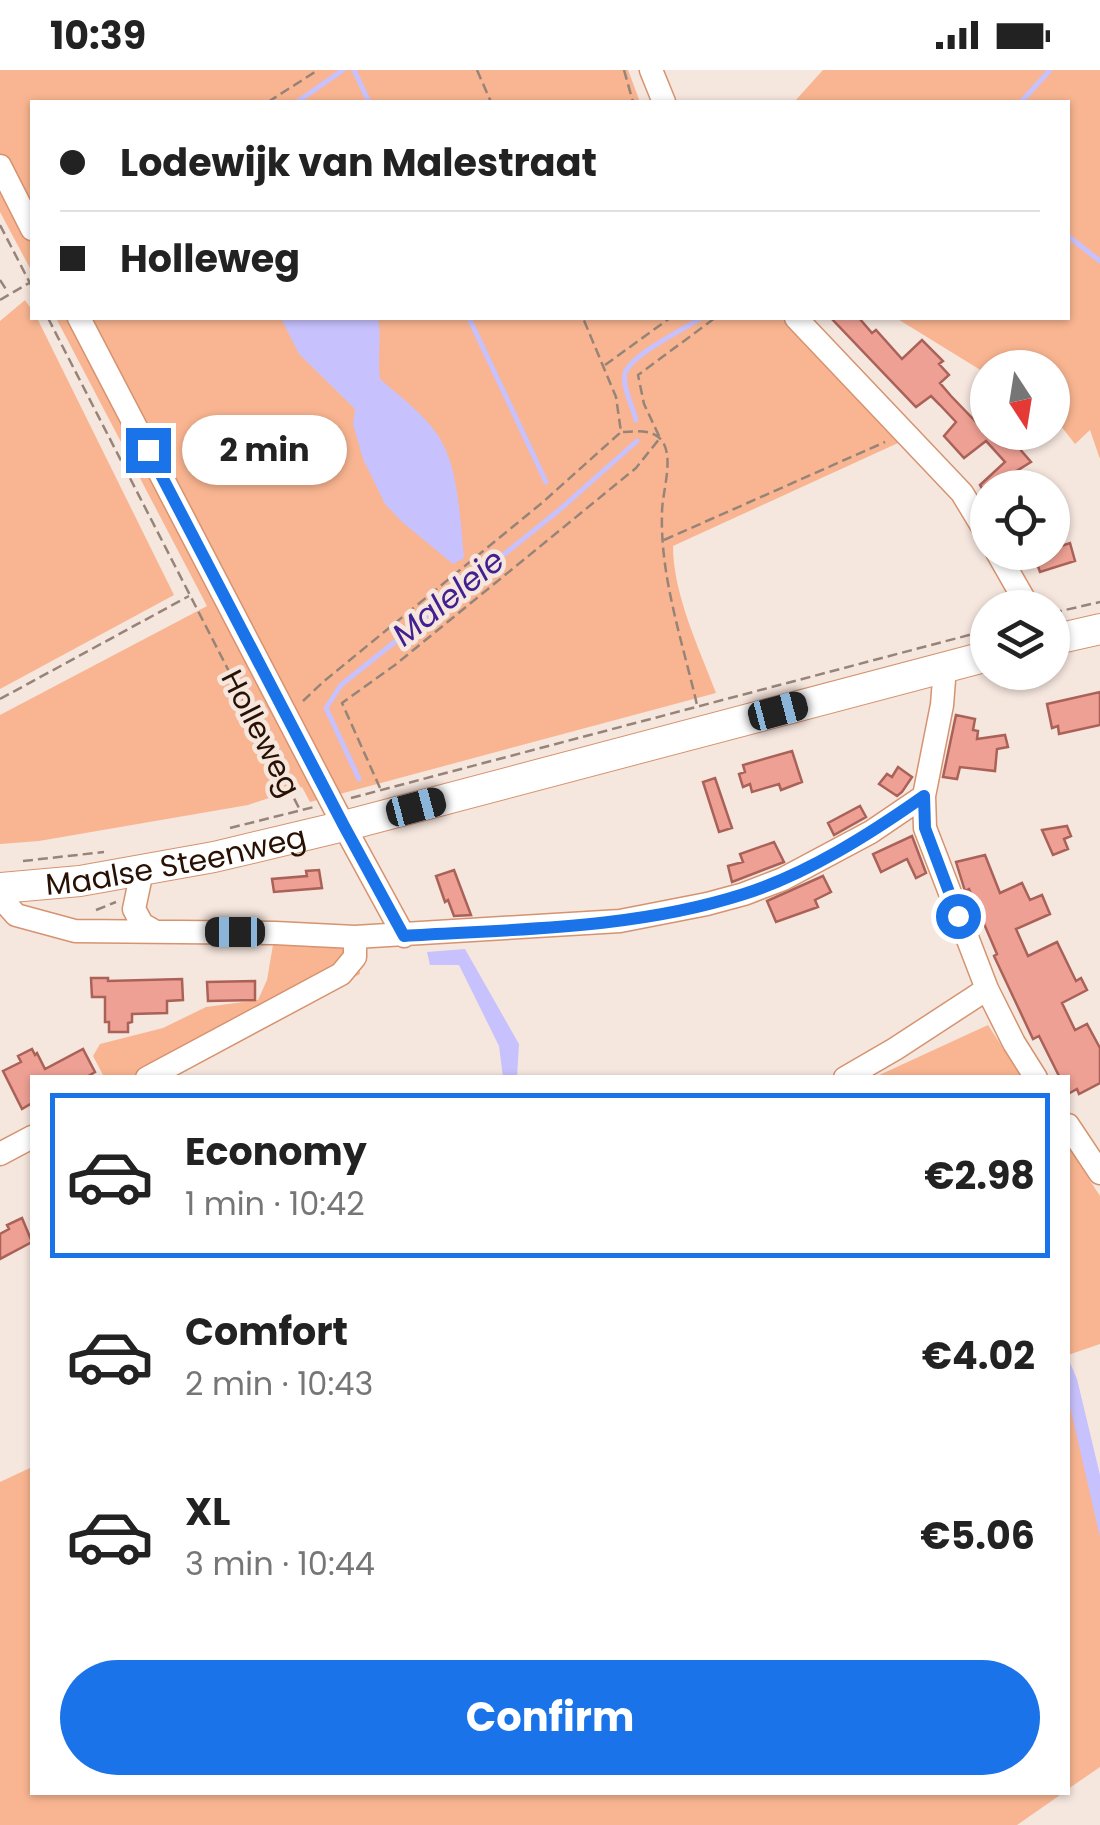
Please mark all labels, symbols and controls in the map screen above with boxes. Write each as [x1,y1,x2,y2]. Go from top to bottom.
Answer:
text: 10:39 [50,9,146,62]
text: Lodewijk van Malestraat [120,136,597,189]
text: Holleweg [120,232,300,285]
north arrow [970,350,1070,450]
map controls [970,350,1070,690]
callout: 2 min [183,415,348,485]
text: 2 min [220,427,309,472]
route end [126,428,171,473]
button: locate [970,470,1070,570]
water label: Maleleie [382,538,514,656]
button: layers [970,590,1070,690]
street label: Holleweg [211,662,311,804]
car [745,689,811,733]
car [383,785,449,829]
street label: Maalse Steenweg [44,814,310,905]
route start [936,894,981,939]
car [205,917,265,947]
text: Economy [185,1125,367,1178]
icon: car [65,1131,155,1221]
text: €2.98 [924,1149,1035,1202]
text: 1 min · 10:42 [185,1181,365,1226]
text: Comfort [185,1305,348,1358]
icon: car [65,1311,155,1401]
text: €4.02 [922,1329,1035,1382]
text: 2 min · 10:43 [185,1361,373,1406]
text: XL [185,1485,230,1538]
icon: car [65,1491,155,1581]
text: €5.06 [920,1509,1035,1562]
text: 3 min · 10:44 [185,1541,375,1586]
button: Confirm [60,1660,1040,1775]

